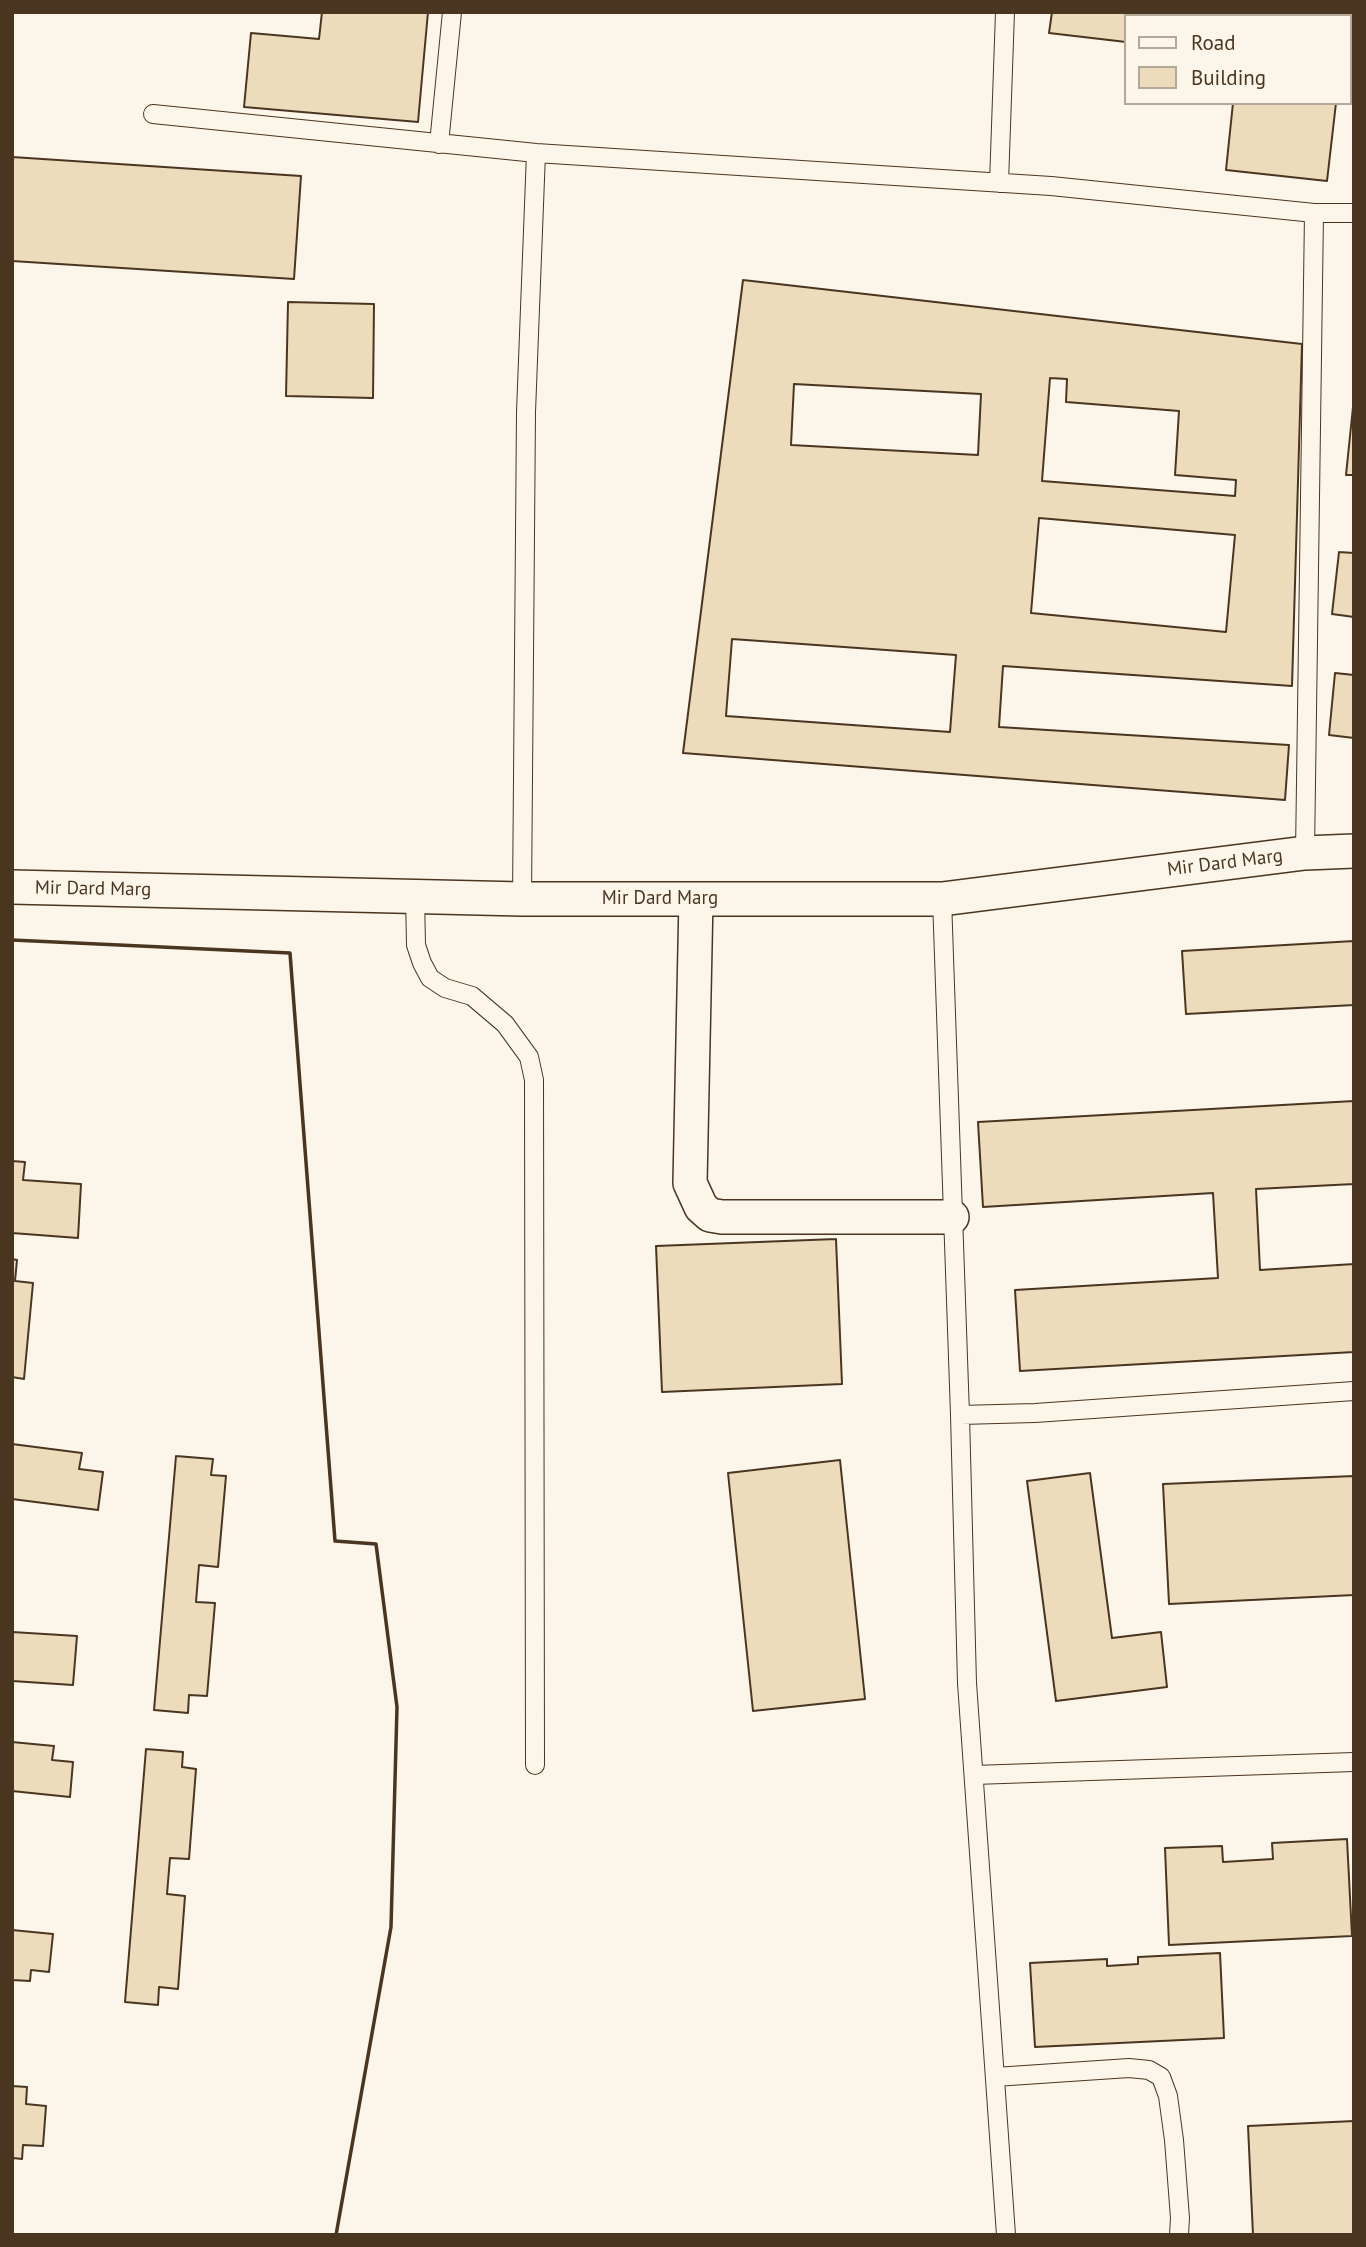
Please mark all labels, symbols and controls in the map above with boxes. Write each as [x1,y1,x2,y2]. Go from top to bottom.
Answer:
legend [1124,14,1352,105]
text: Road [1191,29,1235,56]
text: Building [1191,64,1266,91]
street label: Mir Dard Marg [1166,845,1284,881]
street label: Mir Dard Marg [35,877,151,901]
street label: Mir Dard Marg [602,888,718,910]

